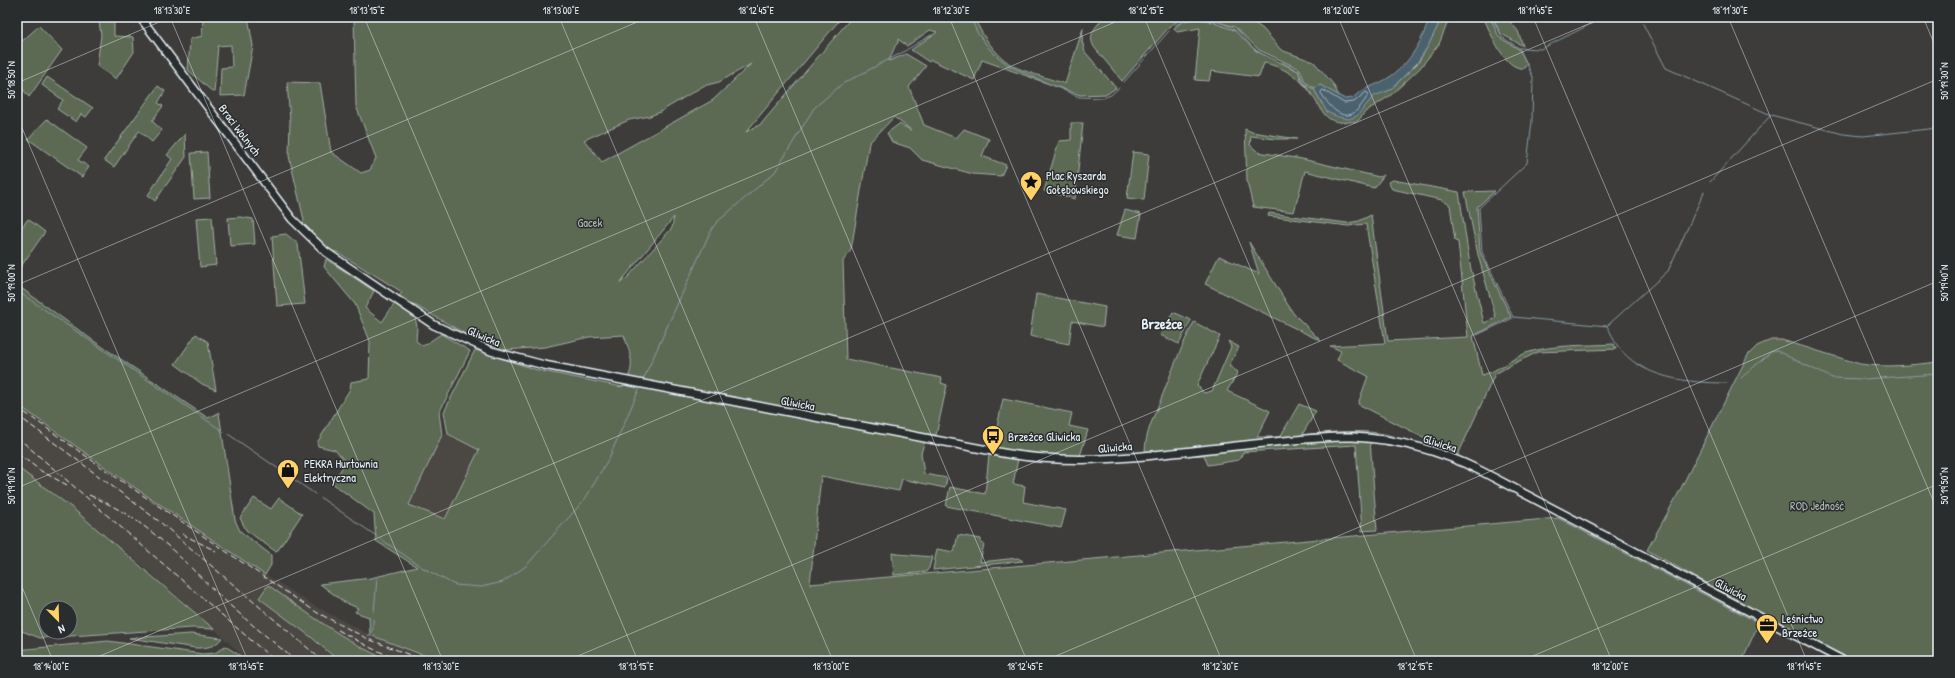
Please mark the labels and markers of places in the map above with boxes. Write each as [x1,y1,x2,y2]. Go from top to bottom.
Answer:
place label: Plac Ryszarda Gołębowskiego [1046,167,1109,198]
place icon: Plac Ryszarda Gołębowskiego [1018,169,1044,202]
bus stop icon: Brzeźce Gliwicka [980,423,1006,456]
place label: Brzeźce Gliwicka [1008,428,1080,445]
place label: PEKRA Hurtownia Elektryczna [304,455,378,486]
shop icon: PEKRA Hurtownia Elektryczna [275,457,301,490]
place label: Leśnictwo Brzeźce [1782,610,1823,641]
office icon: Leśnictwo Brzeźce [1754,612,1780,645]

